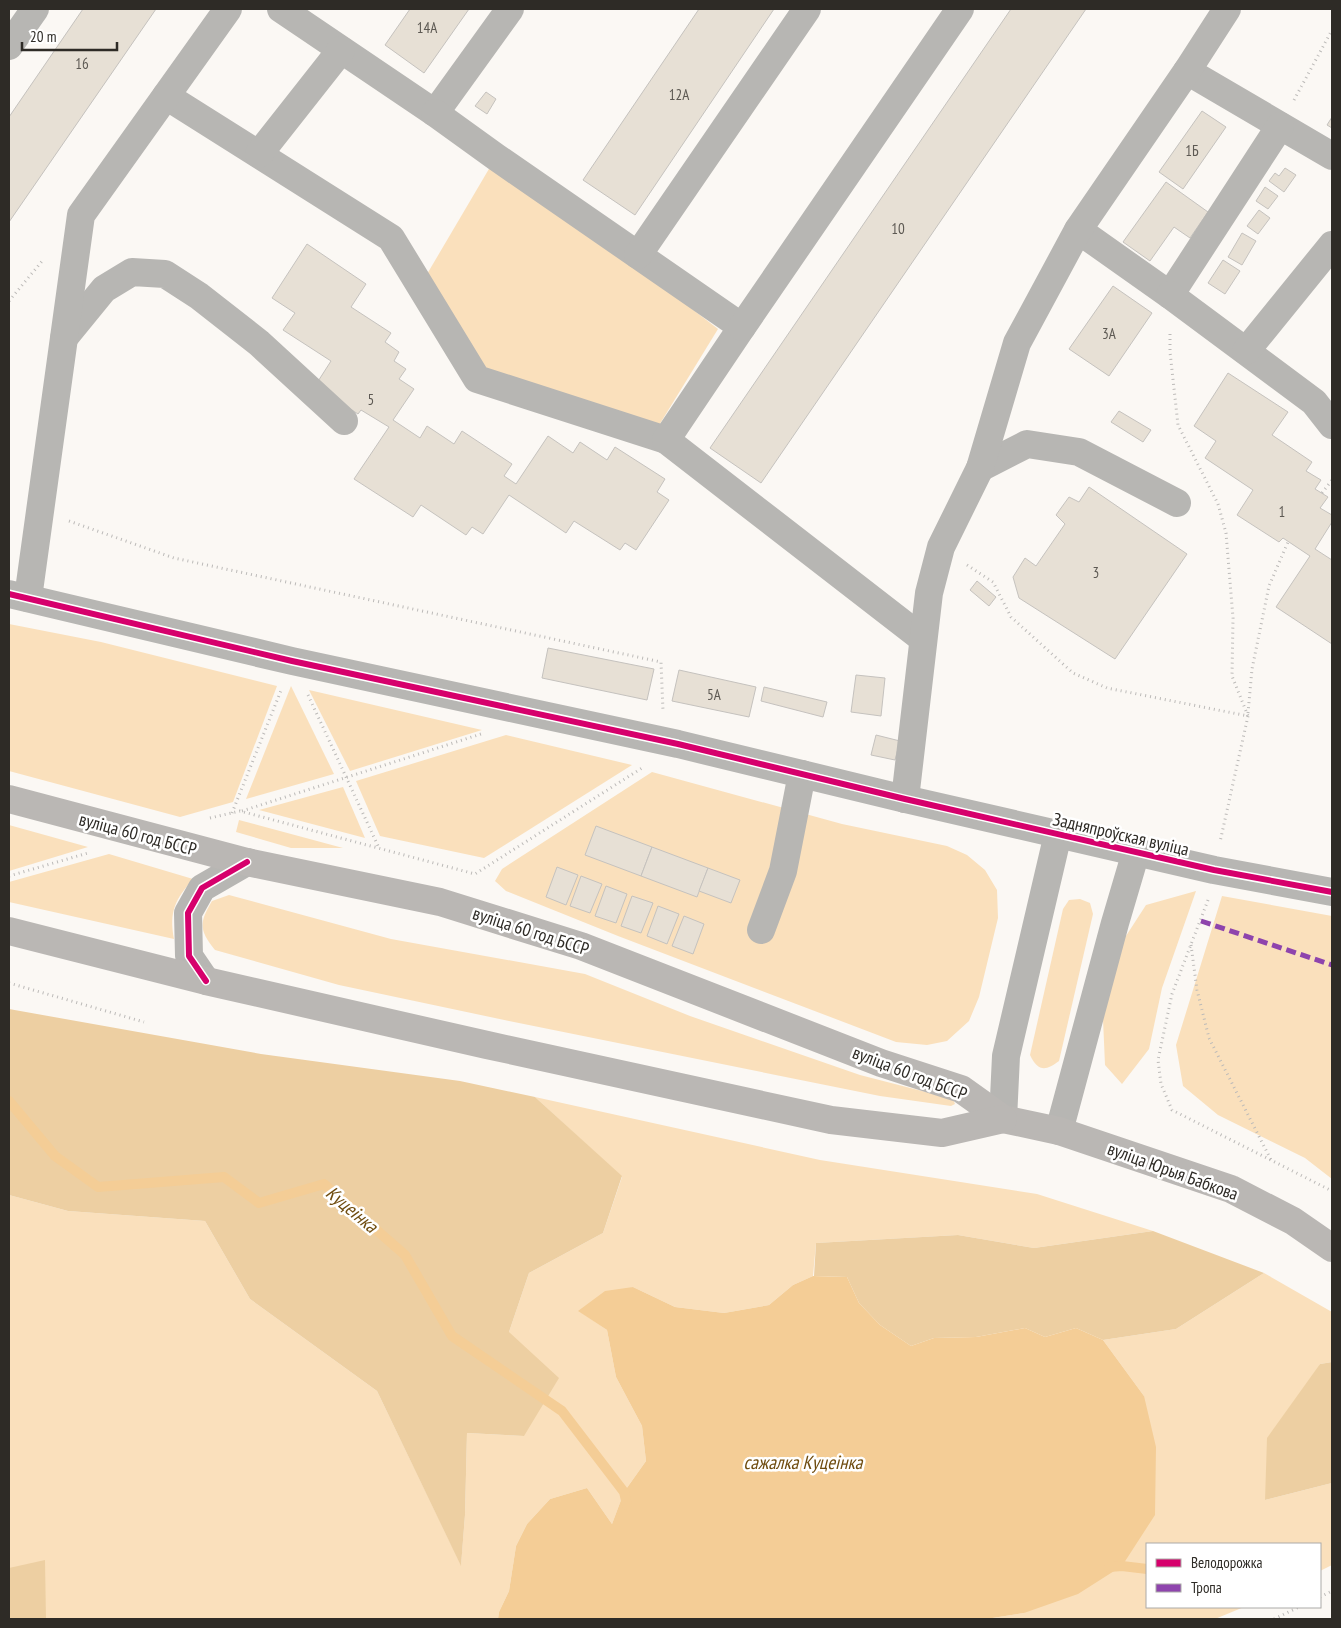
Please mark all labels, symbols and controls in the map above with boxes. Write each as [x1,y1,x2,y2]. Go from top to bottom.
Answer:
house number: 14А [417,18,438,37]
scale bar [22,20,118,52]
text: 20 m [30,27,56,46]
house number: 16 [75,54,89,73]
house number: 12А [669,85,690,104]
house number: 1Б [1185,141,1199,160]
house number: 10 [891,219,905,238]
house number: 3А [1102,324,1117,343]
house number: 5 [368,390,374,409]
house number: 1 [1279,502,1285,521]
house number: 3 [1093,563,1099,582]
house number: 5А [707,685,722,704]
street label: вуліца 60 год БССР [77,807,199,861]
street label: Задняпроўская вуліца [1051,807,1191,861]
street label: вуліца 60 год БССР [470,901,592,961]
street label: вуліца 60 год БССР [849,1041,971,1105]
street label: вуліца Юрыя Бабкова [1105,1137,1241,1205]
water label: Куцеінка [321,1181,384,1238]
water label: сажалка Куцеінка [744,1450,864,1474]
legend [1146,1543,1321,1608]
text: Велодорожка [1191,1553,1262,1572]
text: Тропа [1191,1578,1222,1597]

